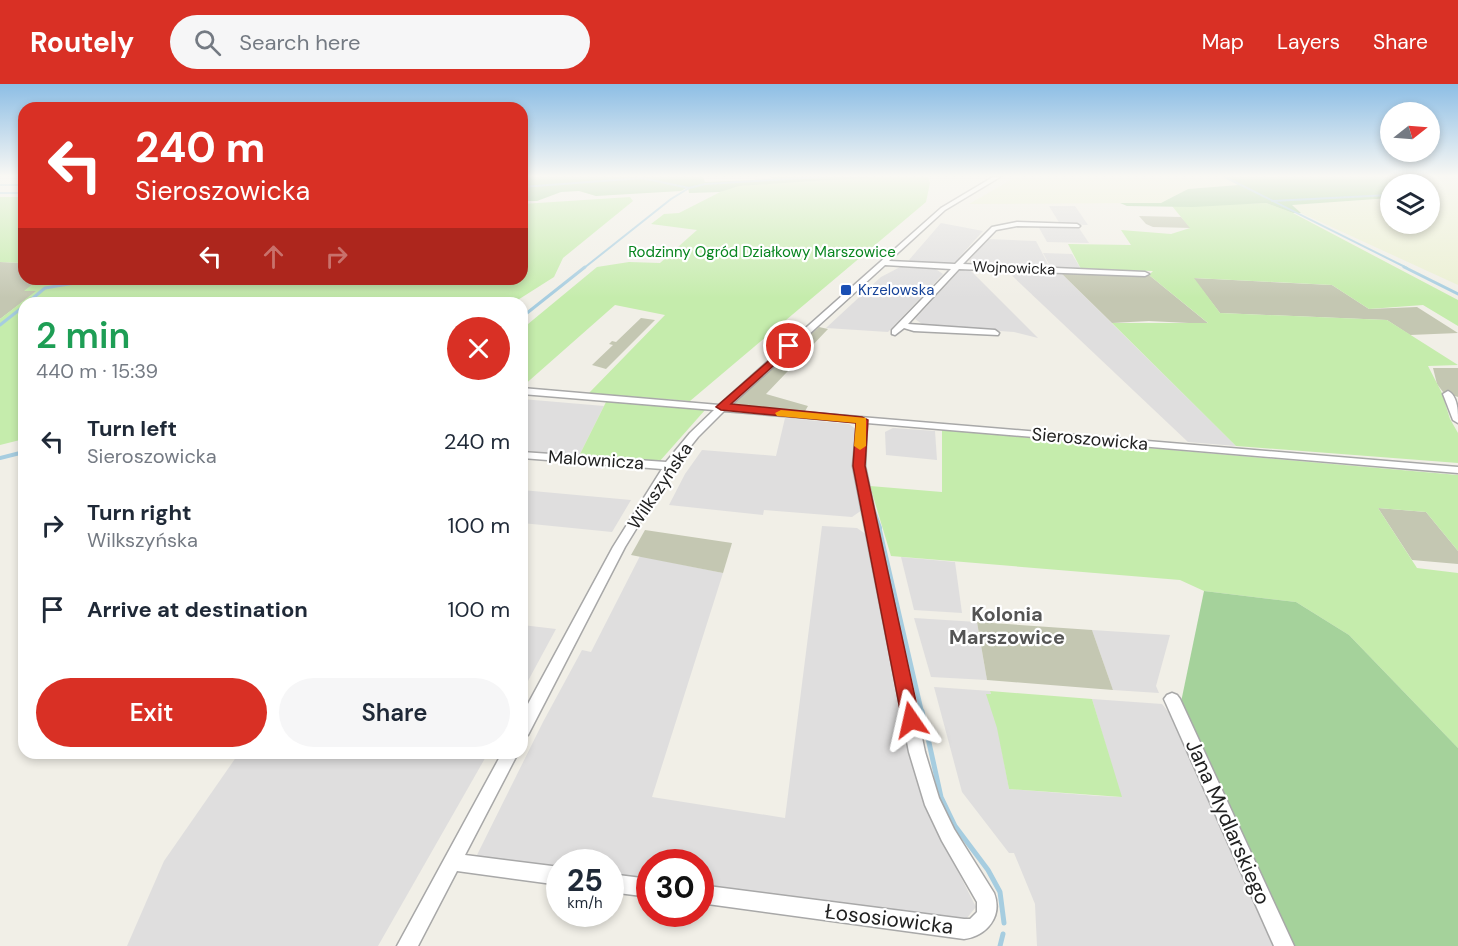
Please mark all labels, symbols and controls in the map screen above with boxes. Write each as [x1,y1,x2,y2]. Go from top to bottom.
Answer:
search box [170,15,590,69]
text: Routely [30,24,134,61]
icon: search [191,26,224,59]
text: Search here [239,28,361,57]
text: Map [1202,28,1244,56]
text: Layers [1277,28,1340,56]
text: Share [1373,28,1428,56]
north arrow [1380,102,1440,162]
map controls [1380,102,1440,234]
text: 240 m [135,120,265,175]
icon: left [36,126,114,204]
text: Sieroszowicka [135,173,310,208]
button: layers [1380,174,1440,234]
icon: left [194,240,227,273]
icon: ahead [257,240,290,273]
icon: right [320,240,353,273]
park label: Rodzinny Ogród Działkowy Marszowice [628,242,896,262]
street label: Wojnowicka [972,257,1056,279]
place label: Krzelowska [858,280,934,300]
marker: Krzelowska [839,283,853,297]
text: 2 min [36,312,130,359]
button: close [447,317,510,380]
pin [763,320,814,371]
icon: arrive [772,329,805,362]
text: 440 m · 15:39 [36,358,158,384]
text: Turn left [87,414,177,443]
street label: Sieroszowicka [1031,422,1149,456]
icon: left [36,425,69,458]
text: 240 m [444,427,510,456]
street label: Wilkszyńska [622,438,698,534]
text: Sieroszowicka [87,443,217,469]
street label: Malownicza [547,445,645,475]
text: Turn right [87,498,192,527]
icon: right [36,509,69,542]
text: 100 m [448,511,510,540]
text: Wilkszyńska [87,527,198,553]
icon: arrive [36,593,69,626]
text: Arrive at destination [87,595,308,624]
text: 100 m [448,595,510,624]
district label: Kolonia Marszowice [949,601,1065,650]
button: Exit [36,678,267,747]
button: Share [279,678,510,747]
position arrow [879,688,943,752]
street label: Jana Mydlarskiego [1179,735,1277,909]
speed limit sign: 30 [636,849,714,927]
text: 25 [567,861,603,900]
text: km/h [567,893,603,913]
street label: Łososiowicka [823,897,955,941]

